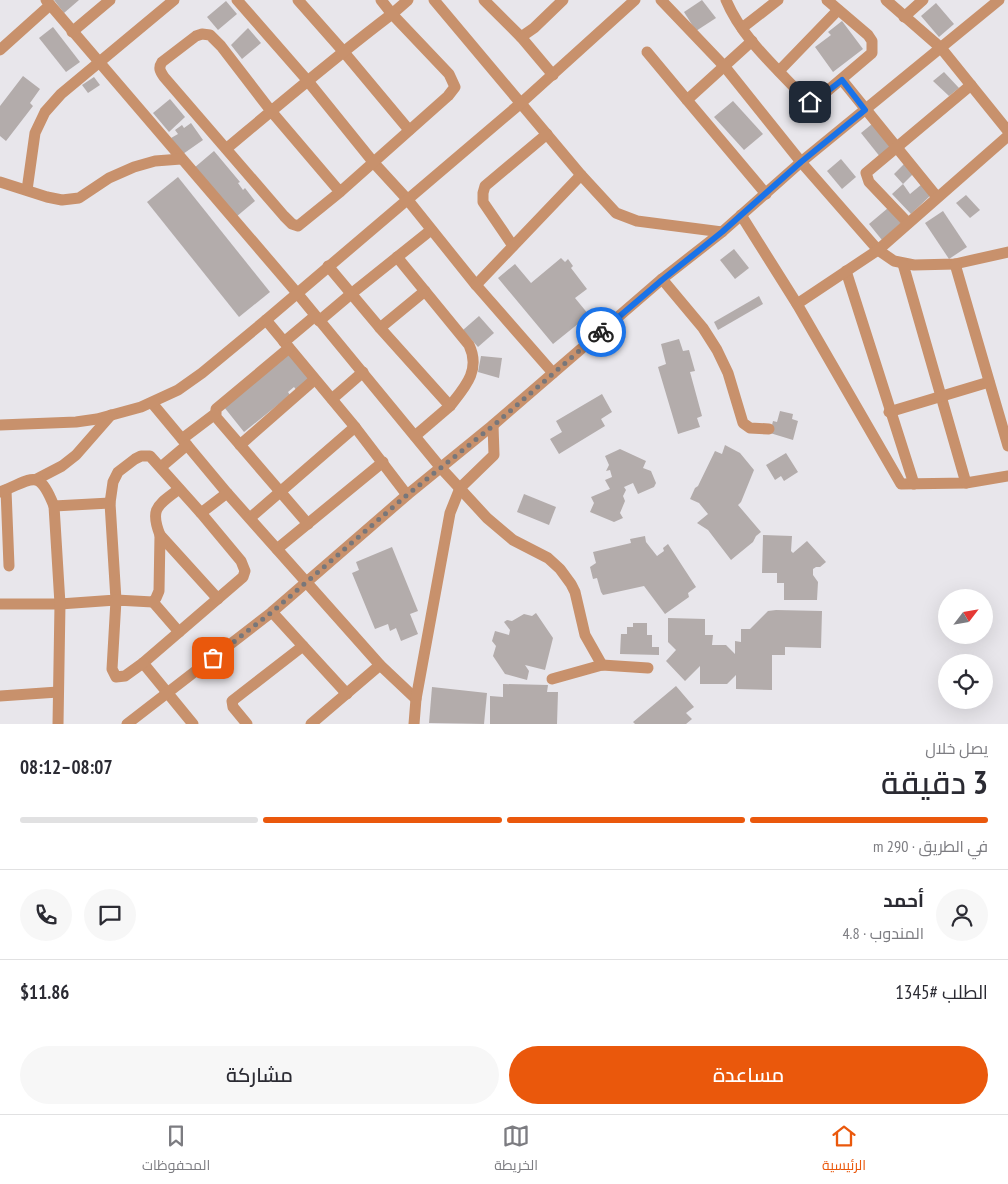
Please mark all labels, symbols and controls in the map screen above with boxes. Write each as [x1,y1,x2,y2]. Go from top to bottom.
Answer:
pin [789,81,831,123]
icon: home [796,88,824,116]
courier [576,307,626,357]
icon: bike [587,318,615,346]
north arrow [938,589,992,644]
map controls [938,589,993,709]
pin [192,637,234,679]
icon: bag [199,644,227,672]
button: locate [938,654,993,709]
text: يصل خلال [925,738,988,758]
text: 08:07–08:12 [20,755,113,779]
text: 3 دقيقة [881,761,988,803]
text: في الطريق · 290 m [873,836,988,856]
text: أحمد [883,888,924,912]
button: phone [20,889,72,941]
button: chat [84,889,136,941]
button: person [936,889,988,941]
text: المندوب · 4.8 [842,923,924,943]
text: $11.86 [20,980,69,1004]
text: الطلب #1345 [895,980,988,1004]
button: مشاركة [20,1046,499,1104]
button: مساعدة [509,1046,988,1104]
tab: المحفوظات [142,1122,210,1178]
tab: الخريطة [494,1122,538,1178]
tab: الرئيسية [822,1122,866,1178]

